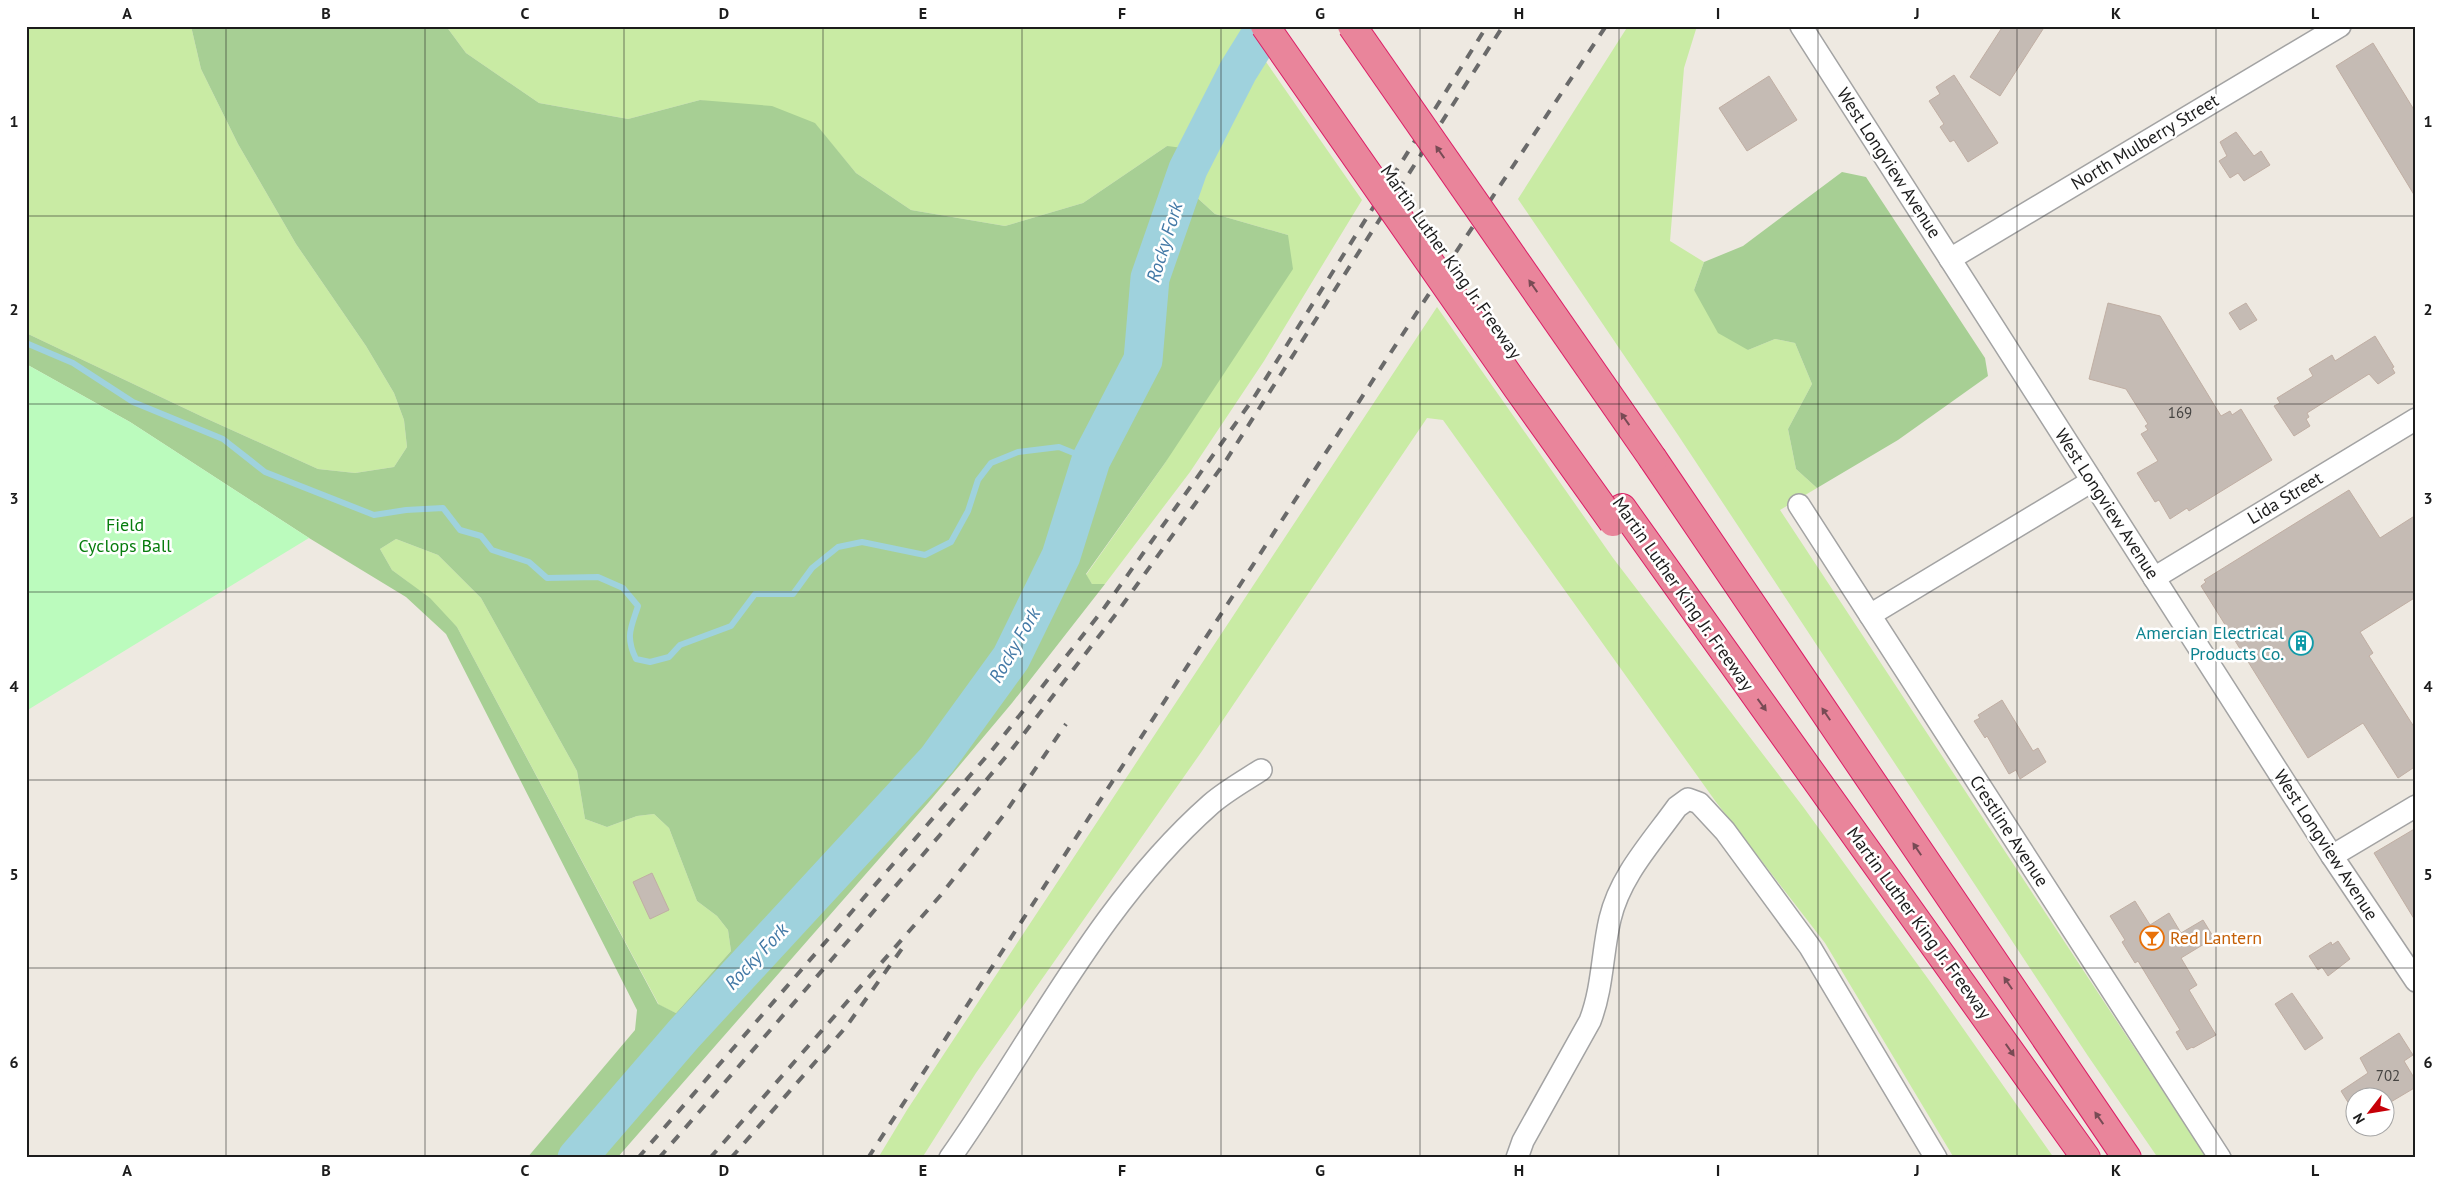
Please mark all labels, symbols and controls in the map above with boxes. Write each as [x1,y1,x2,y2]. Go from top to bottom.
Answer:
text: A [122,3,132,23]
text: B [321,3,331,23]
text: C [521,3,530,23]
text: D [719,3,729,23]
text: E [919,3,927,23]
text: F [1118,3,1126,23]
text: G [1315,3,1325,23]
text: H [1514,3,1524,23]
text: I [1716,3,1720,23]
text: J [1913,3,1920,23]
text: K [2111,3,2121,23]
text: L [2311,3,2320,23]
street label: West Longview Avenue [1832,83,1947,242]
street label: North Mulberry Street [2067,88,2223,195]
text: 1 [9,111,19,131]
text: 1 [2423,111,2433,131]
one-way arrow [1435,145,1445,159]
street label: Martin Luther King Jr. Freeway [1376,160,1528,364]
water label: Rocky Fork [1140,198,1188,285]
one-way arrow [1528,279,1538,293]
text: 2 [9,299,19,319]
text: 2 [2423,299,2433,319]
house number: 169 [2168,403,2192,422]
one-way arrow [1620,412,1630,426]
street label: West Longview Avenue [2050,424,2165,583]
street label: Lida Street [2243,466,2326,529]
text: 3 [9,488,19,508]
text: 3 [2423,488,2433,508]
street label: Martin Luther King Jr. Freeway [1608,492,1760,696]
park label: Field Cyclops Ball [79,513,172,557]
water label: Rocky Fork [983,602,1046,687]
place label: Amercian Electrical Products Co. [2136,621,2285,665]
building icon: Amercian Electrical Products Co. [2288,630,2314,656]
text: 4 [9,676,19,696]
text: 4 [2423,676,2433,696]
one-way arrow [1757,698,1767,712]
one-way arrow [1821,707,1831,721]
street label: West Longview Avenue [2269,765,2384,924]
street label: Crestline Avenue [1965,771,2054,891]
street label: Martin Luther King Jr. Freeway [1842,822,1997,1024]
one-way arrow [1912,842,1922,855]
text: 5 [9,864,19,884]
text: 5 [2423,864,2433,884]
water label: Rocky Fork [719,917,794,994]
bar icon: Red Lantern [2139,925,2165,951]
place label: Red Lantern [2170,926,2262,949]
one-way arrow [2003,977,2013,990]
one-way arrow [2005,1043,2015,1057]
text: 6 [9,1052,19,1072]
text: 6 [2423,1052,2433,1072]
house number: 702 [2376,1066,2400,1085]
north arrow [2344,1086,2394,1136]
text: N [2349,1110,2369,1127]
one-way arrow [2094,1111,2104,1124]
text: A [122,1160,132,1180]
text: B [321,1160,331,1180]
text: C [521,1160,530,1180]
text: D [719,1160,729,1180]
text: E [919,1160,927,1180]
text: F [1118,1160,1126,1180]
text: G [1315,1160,1325,1180]
text: H [1514,1160,1524,1180]
text: I [1716,1160,1720,1180]
text: J [1913,1160,1920,1180]
text: K [2111,1160,2121,1180]
text: L [2311,1160,2320,1180]

